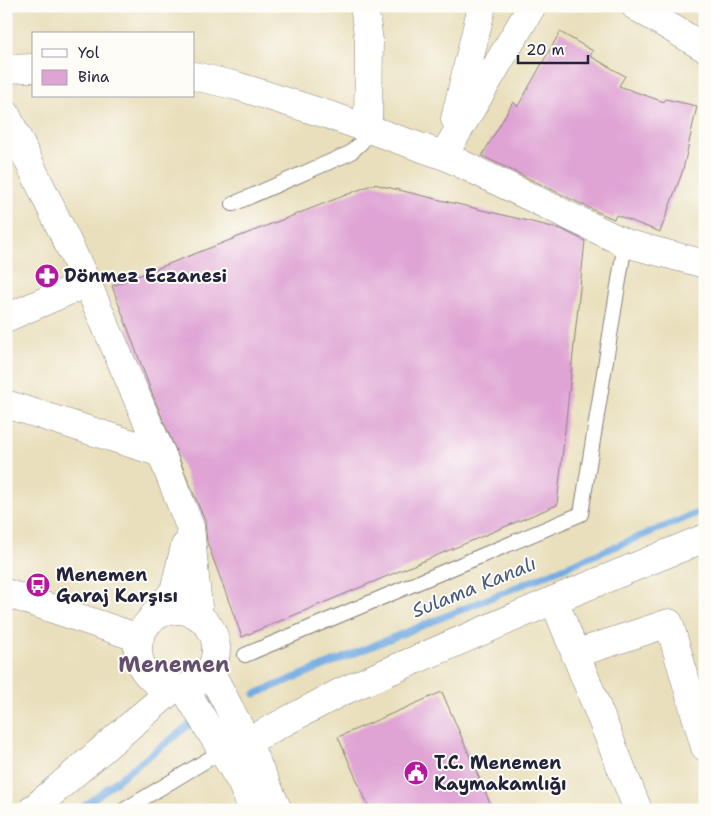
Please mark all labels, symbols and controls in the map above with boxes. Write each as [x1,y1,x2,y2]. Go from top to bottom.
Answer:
legend [32,32,195,98]
scale bar [518,32,588,64]
text: 20 m [526,40,565,60]
text: Yol [78,43,100,63]
text: Bina [78,67,110,87]
pharmacy icon: Dönmez Eczanesi [34,263,60,289]
place label: Dönmez Eczanesi [64,264,227,288]
water label: Sulama Kanalı [408,551,540,623]
place label: Menemen Garaj Karşısı [56,563,178,608]
bus stop icon: Menemen Garaj Karşısı [25,572,51,598]
district label: Menemen [118,650,230,679]
place label: T.C. Menemen Kaymakamlığı [434,751,567,796]
public building icon: T.C. Menemen Kaymakamlığı [403,760,429,786]

